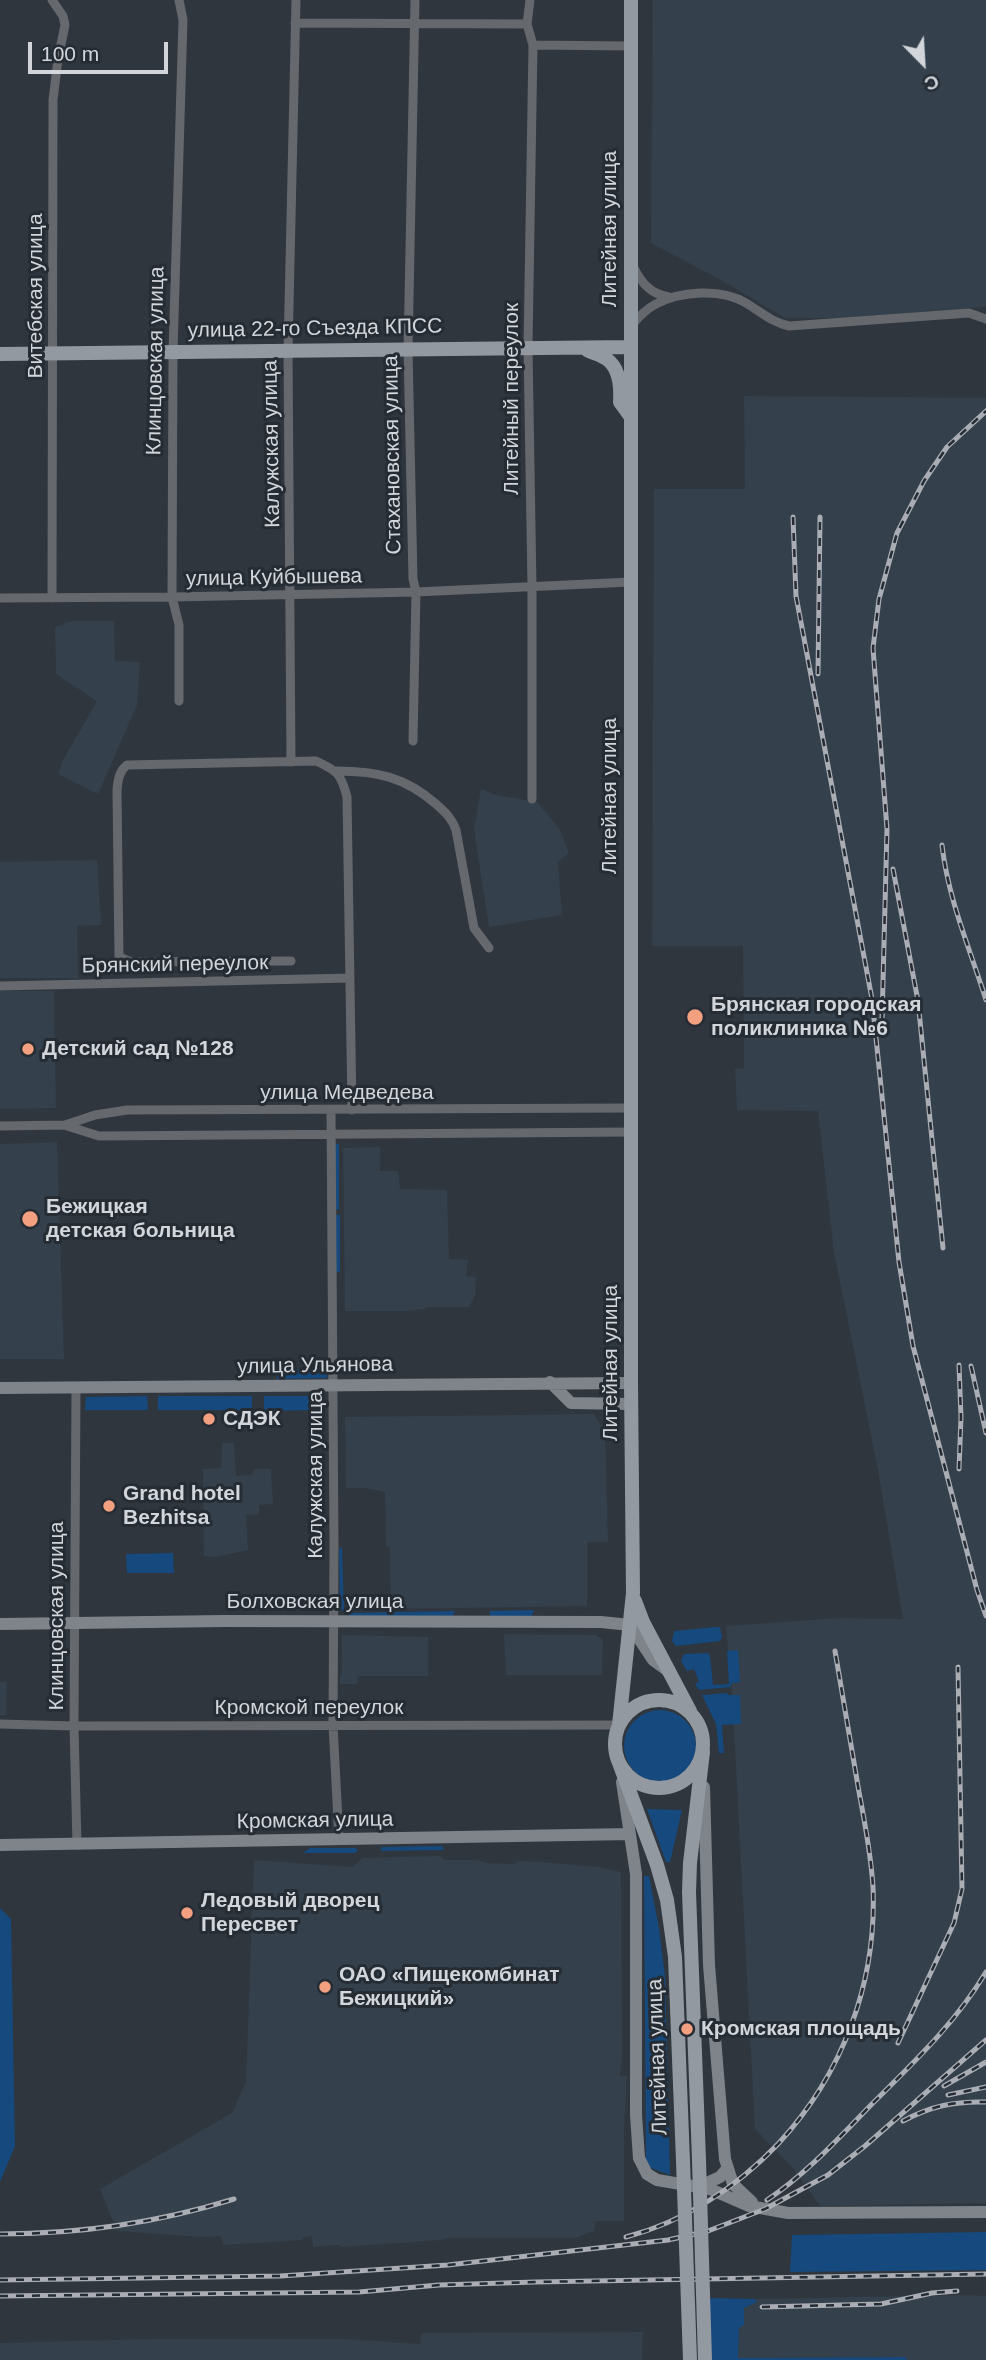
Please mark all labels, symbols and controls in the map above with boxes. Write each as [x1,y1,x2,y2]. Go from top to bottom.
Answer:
scale bar [32,28,172,72]
north arrow [888,28,958,98]
text: 100 m [41,42,99,65]
text: С [921,70,942,95]
street label: Литейная улица [597,151,623,307]
street label: Витебская улица [23,213,49,379]
street label: Клинцовская улица [142,266,170,456]
street label: Литейный переулок [499,303,525,495]
street label: улица 22-го Съезда КПСС [187,314,443,344]
street label: Стахановская улица [379,355,407,555]
street label: Калужская улица [258,360,286,528]
street label: улица Куйбышева [186,564,362,592]
street label: Литейная улица [597,718,623,874]
street label: Брянский переулок [81,951,269,979]
place label: Брянская городская поликлиника №6 [711,992,921,1042]
marker: Брянская городская поликлиника №6 [685,1007,705,1027]
place label: Детский сад №128 [42,1036,234,1062]
marker: Детский сад №128 [20,1041,36,1057]
street label: улица Медведева [260,1080,434,1106]
place label: Бежицкая детская больница [46,1194,235,1244]
marker: Бежицкая детская больница [20,1209,40,1229]
street label: Литейная улица [598,1285,624,1441]
street label: улица Ульянова [237,1352,393,1380]
street label: Калужская улица [303,1391,329,1559]
place label: СДЭК [223,1406,281,1432]
marker: СДЭК [201,1411,217,1427]
place label: Grand hotel Bezhitsa [123,1481,241,1531]
marker: Grand hotel Bezhitsa [101,1498,117,1514]
street label: Клинцовская улица [44,1522,70,1710]
street label: Болховская улица [227,1589,403,1615]
street label: Кромской переулок [215,1695,403,1721]
street label: Кромская улица [236,1807,394,1835]
place label: Ледовый дворец Пересвет [201,1888,379,1938]
marker: Ледовый дворец Пересвет [179,1905,195,1921]
place label: ОАО «Пищекомбинат Бежицкий» [339,1962,560,2012]
street label: Литейная улица [643,1978,673,2136]
marker: ОАО «Пищекомбинат Бежицкий» [317,1979,333,1995]
place label: Кромская площадь [701,2016,901,2042]
marker: Кромская площадь [679,2021,695,2037]

